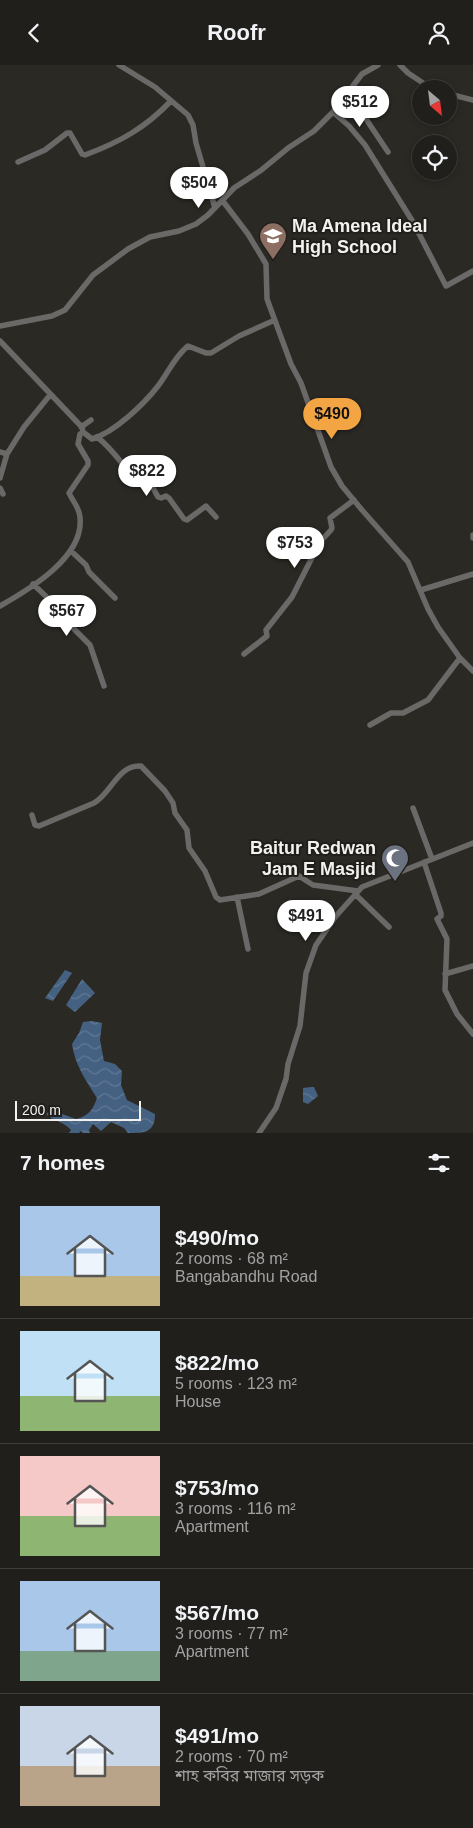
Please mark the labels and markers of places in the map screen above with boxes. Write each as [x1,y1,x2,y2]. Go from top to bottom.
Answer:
pin: $512 [330,85,390,128]
pin: $504 [169,167,229,209]
place label: Ma Amena Ideal High School [292,216,427,257]
school or university icon: Ma Amena Ideal High School [258,221,288,260]
pin: $490 [302,397,362,440]
pin: $822 [117,455,177,497]
pin: $753 [265,527,325,569]
pin: $567 [37,595,97,637]
place label: Baitur Redwan Jam E Masjid [250,838,376,879]
mosque icon: Baitur Redwan Jam E Masjid [380,843,410,882]
pin: $491 [276,899,336,942]

